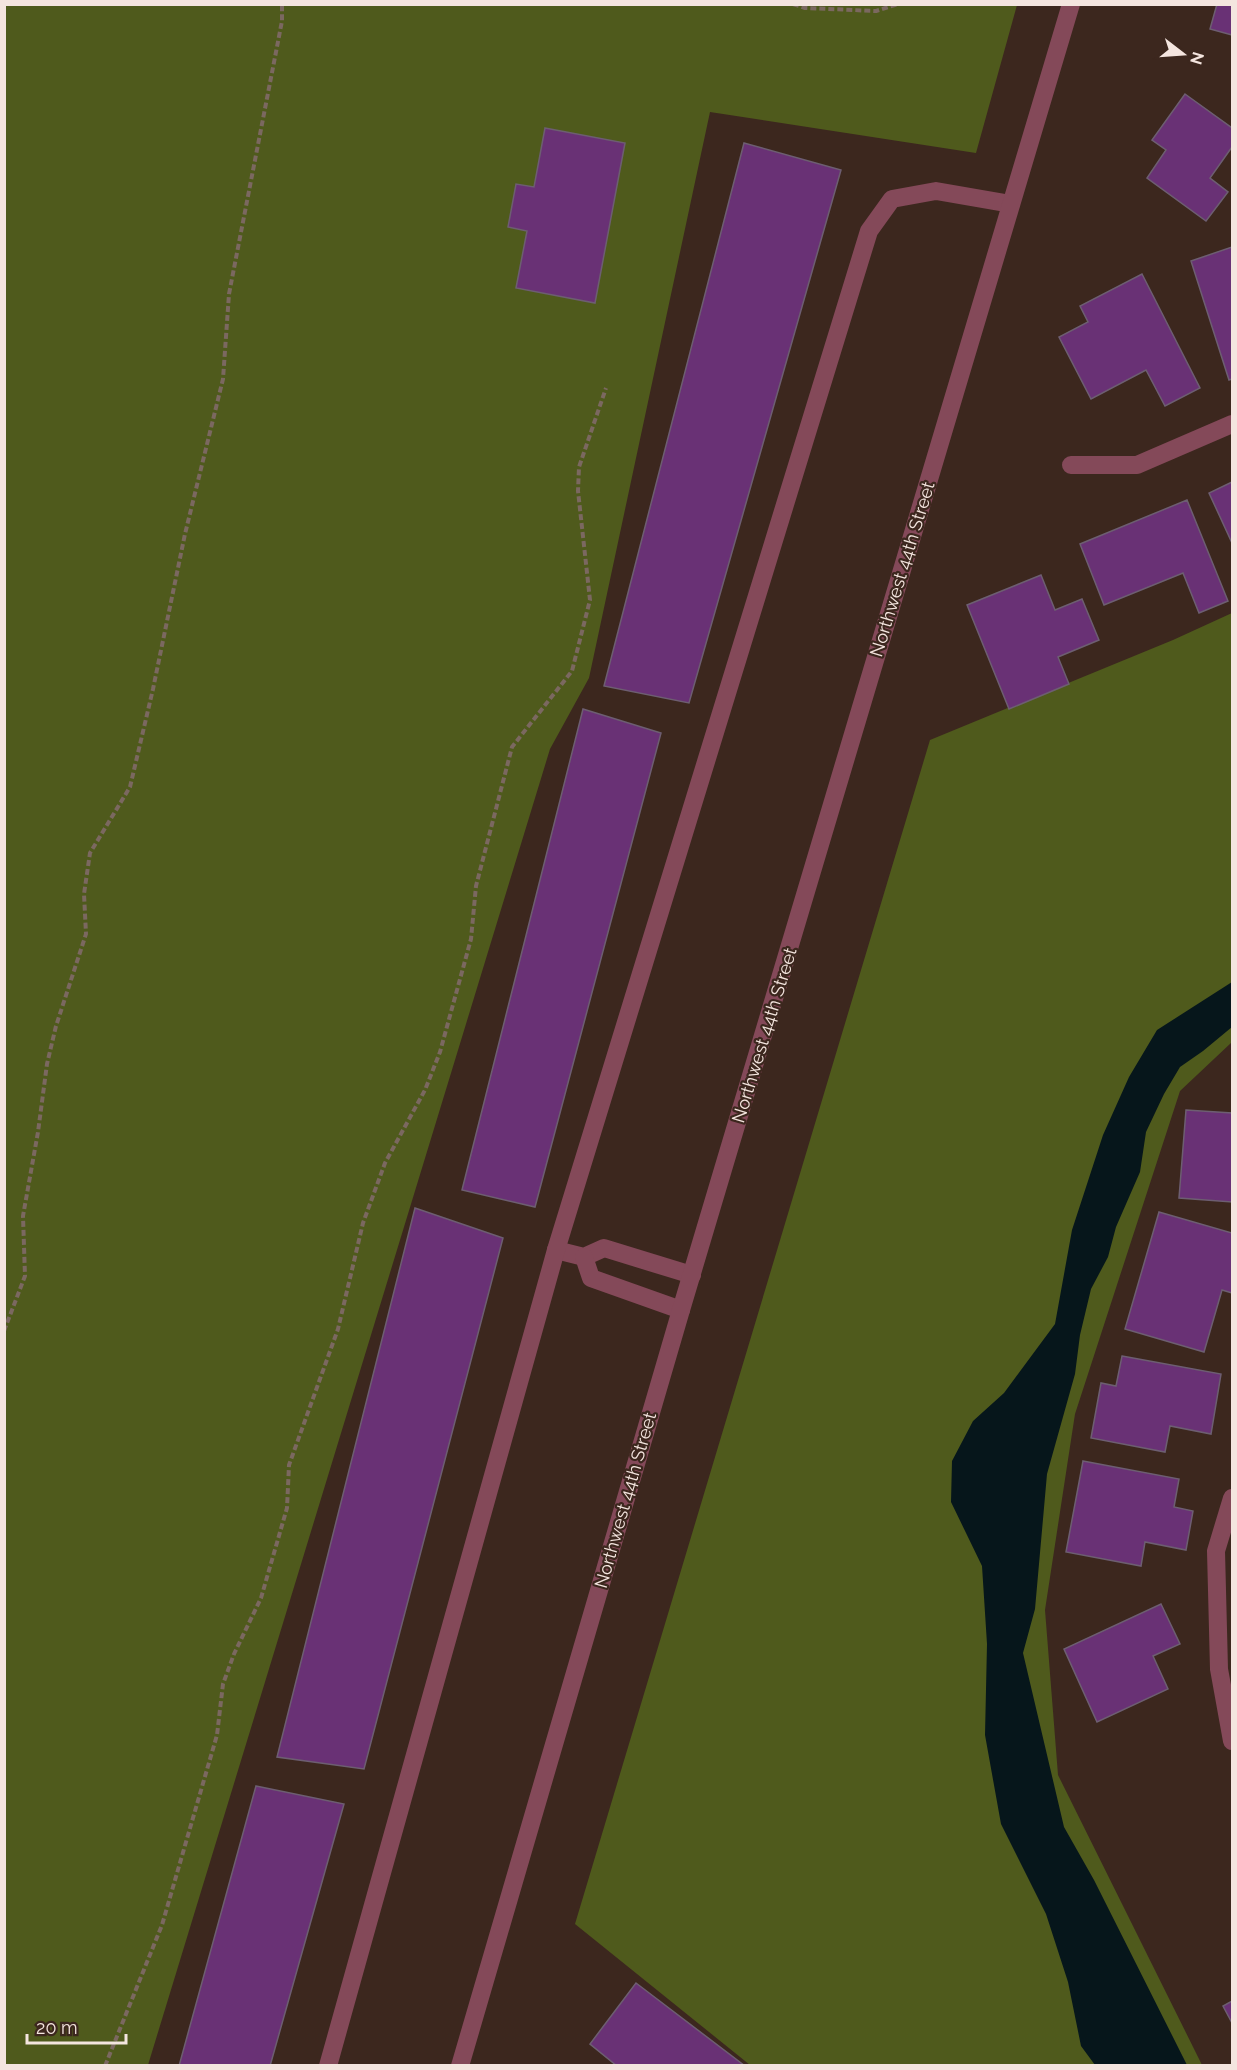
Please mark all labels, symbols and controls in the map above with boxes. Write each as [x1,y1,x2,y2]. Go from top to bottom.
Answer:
north arrow [1153,24,1213,84]
text: N [1186,50,1208,67]
street label: Northwest 44th Street [865,479,939,659]
street label: Northwest 44th Street [727,945,801,1125]
street label: Northwest 44th Street [590,1410,660,1590]
scale bar [27,2007,126,2045]
text: 20 m [36,2017,78,2038]

